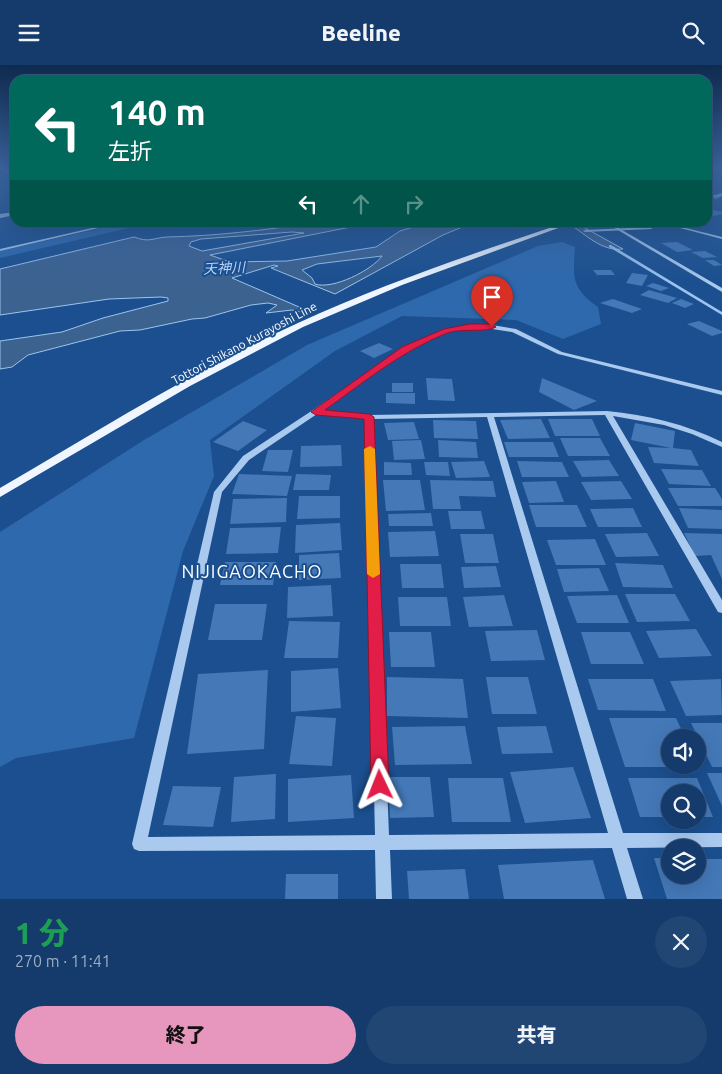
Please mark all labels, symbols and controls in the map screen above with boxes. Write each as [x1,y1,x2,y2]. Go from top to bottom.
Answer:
icon: menu [15,19,43,47]
icon: search [679,19,707,47]
text: Beeline [321,20,401,45]
text: 140 m [108,92,206,132]
icon: left [25,95,90,160]
text: 左折 [108,138,152,163]
icon: left [294,190,322,218]
icon: ahead [347,190,375,218]
icon: right [400,190,428,218]
water label: 天神川 [203,259,247,277]
pin [471,276,513,327]
icon: arrive [478,283,506,311]
street label: Tottori Shikano Kurayoshi Line [169,299,319,387]
district label: NIJIGAOKACHO [182,561,322,581]
map controls [661,729,706,884]
button: sound [661,729,706,774]
position arrow [353,758,405,810]
button: search [661,784,706,829]
button: layers [661,839,706,884]
text: 1 分 [15,916,69,950]
button: close [655,916,707,968]
text: 270 m · 11:41 [15,952,111,970]
button: 終了 [15,1006,356,1064]
button: 共有 [366,1006,707,1064]

